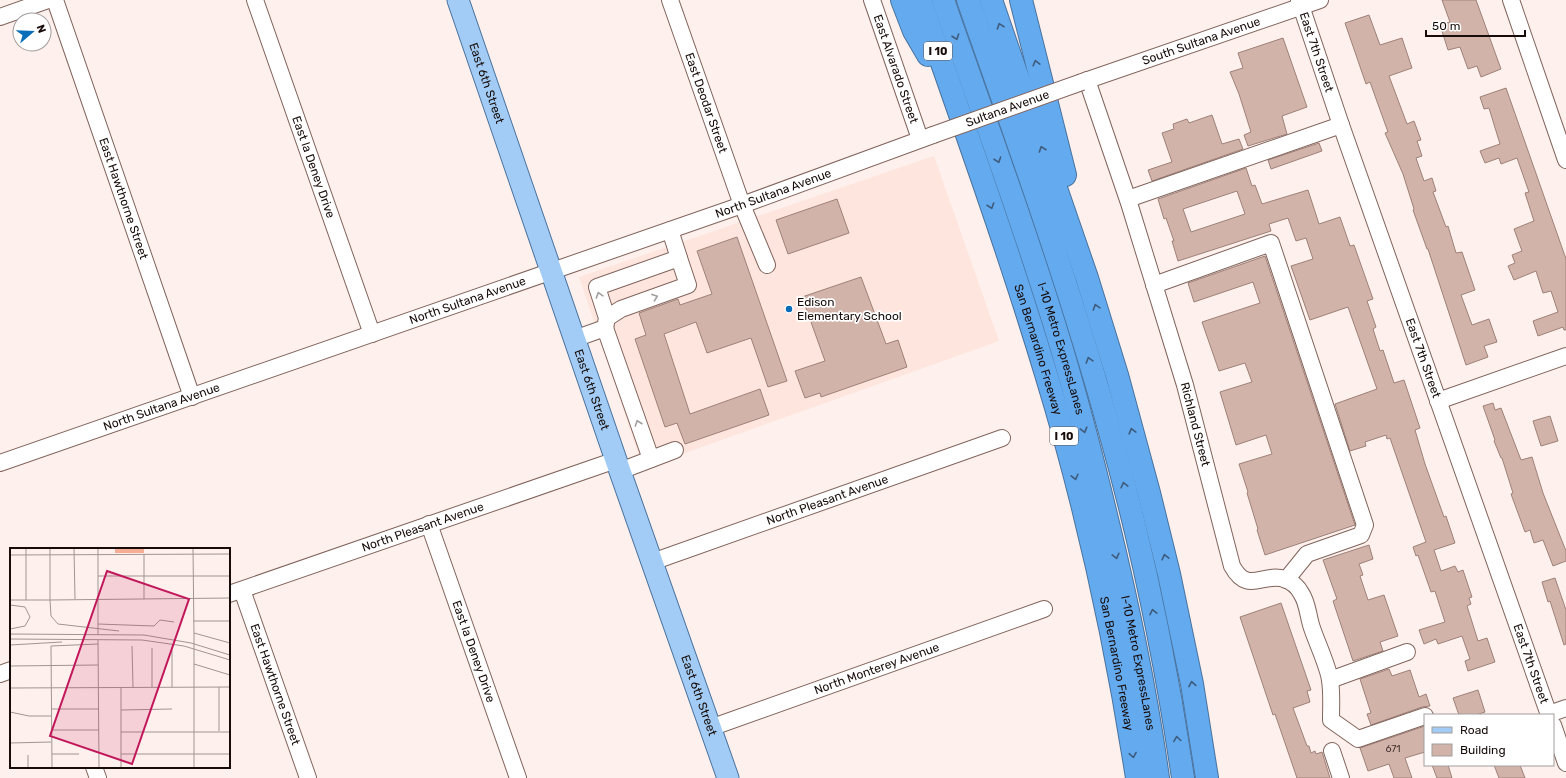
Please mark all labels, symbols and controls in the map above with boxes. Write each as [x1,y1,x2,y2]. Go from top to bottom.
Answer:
street label: East 7th Street [1297,10,1337,94]
north arrow [12,12,52,52]
scale bar [1426,12,1525,38]
street label: East Alvarado Street [871,13,921,126]
street label: South Sultana Avenue [1140,14,1262,68]
text: 50 m [1432,19,1460,33]
one-way arrow [996,22,1004,29]
text: N [34,23,48,35]
one-way arrow [951,33,960,40]
street label: East 6th Street [466,41,507,126]
road number: I 10 [924,42,952,60]
street label: East Deodar Street [682,51,730,155]
one-way arrow [1032,60,1041,67]
street label: Sultana Avenue [964,87,1051,130]
street label: East la Deney Drive [289,114,338,220]
street label: East Hawthorne Street [96,136,151,261]
one-way arrow [1038,145,1047,152]
one-way arrow [994,156,1002,163]
street label: North Sultana Avenue [713,166,833,221]
one-way arrow [987,202,995,209]
street label: North Sultana Avenue [407,274,528,327]
street label: I-10 Metro ExpressLanes [1035,281,1087,416]
street label: San Bernardino Freeway [1011,282,1065,417]
one-way arrow [596,291,604,298]
one-way arrow [652,293,659,301]
place label: Edison Elementary School [797,295,902,323]
one-way arrow [1092,303,1101,310]
marker: Edison Elementary School [784,304,794,314]
street label: East 7th Street [1403,316,1444,400]
street label: East 6th Street [571,347,612,432]
one-way arrow [1085,357,1094,364]
street label: North Sultana Avenue [101,380,222,434]
street label: Richland Street [1178,381,1213,468]
one-way arrow [634,419,642,426]
road number: I 10 [1050,427,1078,445]
one-way arrow [1080,427,1088,433]
one-way arrow [1128,428,1137,435]
street label: North Pleasant Avenue [765,472,890,528]
one-way arrow [1070,474,1078,481]
one-way arrow [1120,482,1129,489]
street label: North Pleasant Avenue [360,499,486,555]
inset map [10,548,230,768]
one-way arrow [1111,553,1120,560]
one-way arrow [1162,554,1170,560]
street label: I-10 Metro ExpressLanes [1118,594,1158,732]
street label: San Bernardino Freeway [1097,595,1136,732]
street label: East la Deney Drive [449,599,498,705]
one-way arrow [1150,609,1158,615]
street label: East Hawthorne Street [247,622,303,747]
street label: East 7th Street [1510,622,1551,706]
street label: North Monterey Avenue [812,640,941,697]
street label: East 6th Street [678,653,720,738]
one-way arrow [1189,681,1197,687]
legend [1424,714,1554,766]
text: Road [1460,723,1488,737]
one-way arrow [1173,736,1182,742]
house number: 671 [1385,743,1401,755]
text: Building [1460,743,1506,757]
one-way arrow [1129,752,1137,758]

